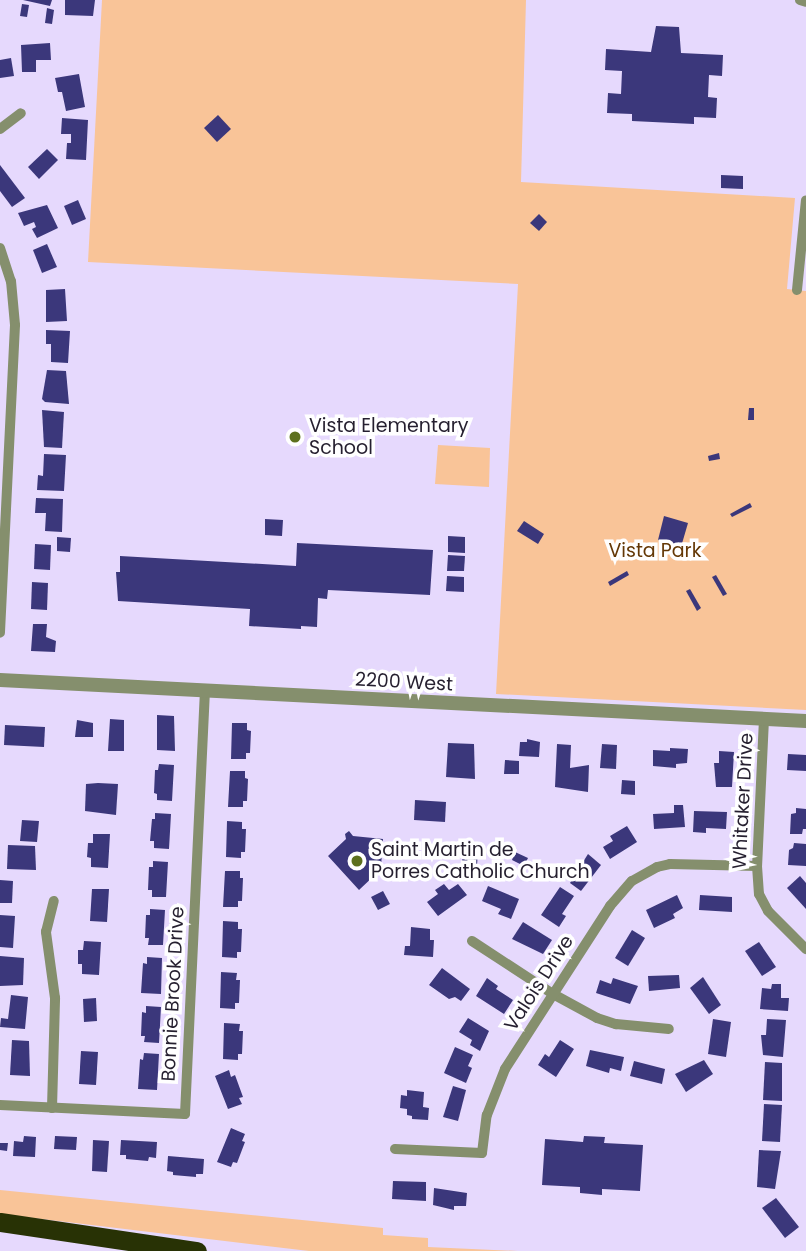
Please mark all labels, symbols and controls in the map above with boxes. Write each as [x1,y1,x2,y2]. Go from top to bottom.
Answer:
place label: Vista Elementary School [309,415,469,459]
marker: Vista Elementary School [287,429,303,445]
park label: Vista Park [609,540,701,562]
street label: 2200 West [354,668,454,696]
street label: Whitaker Drive [728,732,758,870]
place label: Saint Martin de Porres Catholic Church [371,839,590,883]
marker: Saint Martin de Porres Catholic Church [349,853,365,869]
street label: Bonnie Brook Drive [157,906,189,1082]
street label: Valois Drive [500,931,578,1035]

